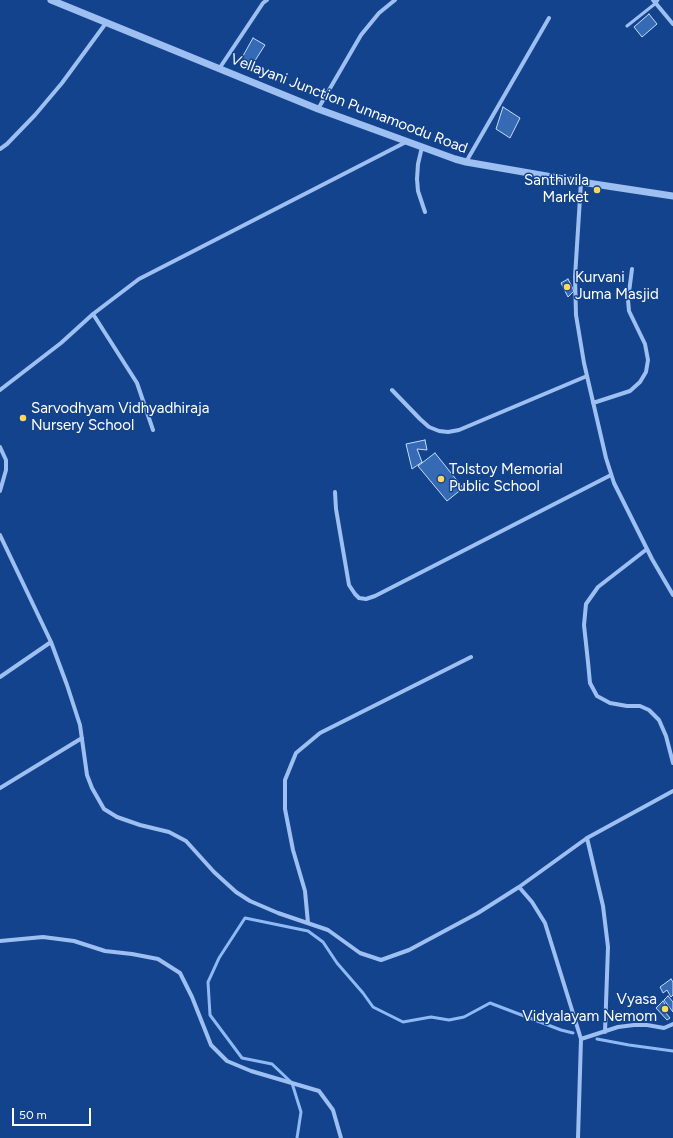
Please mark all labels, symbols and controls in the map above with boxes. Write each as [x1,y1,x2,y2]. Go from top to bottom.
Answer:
street label: Vellayani Junction Punnamoodu Road [228,50,470,158]
place label: Santhivila Market [524,172,589,207]
marker: Santhivila Market [592,185,602,195]
place label: Kurvani Juma Masjid [575,269,659,304]
marker: Kurvani Juma Masjid [562,282,572,292]
place label: Sarvodhyam Vidhyadhiraja Nursery School [31,400,209,435]
marker: Sarvodhyam Vidhyadhiraja Nursery School [18,413,28,423]
place label: Tolstoy Memorial Public School [449,461,563,496]
marker: Tolstoy Memorial Public School [436,474,446,484]
place label: Vyasa Vidyalayam Nemom [522,991,657,1026]
marker: Vyasa Vidyalayam Nemom [660,1004,670,1014]
scale bar [14,1100,93,1126]
text: 50 m [19,1108,47,1122]

